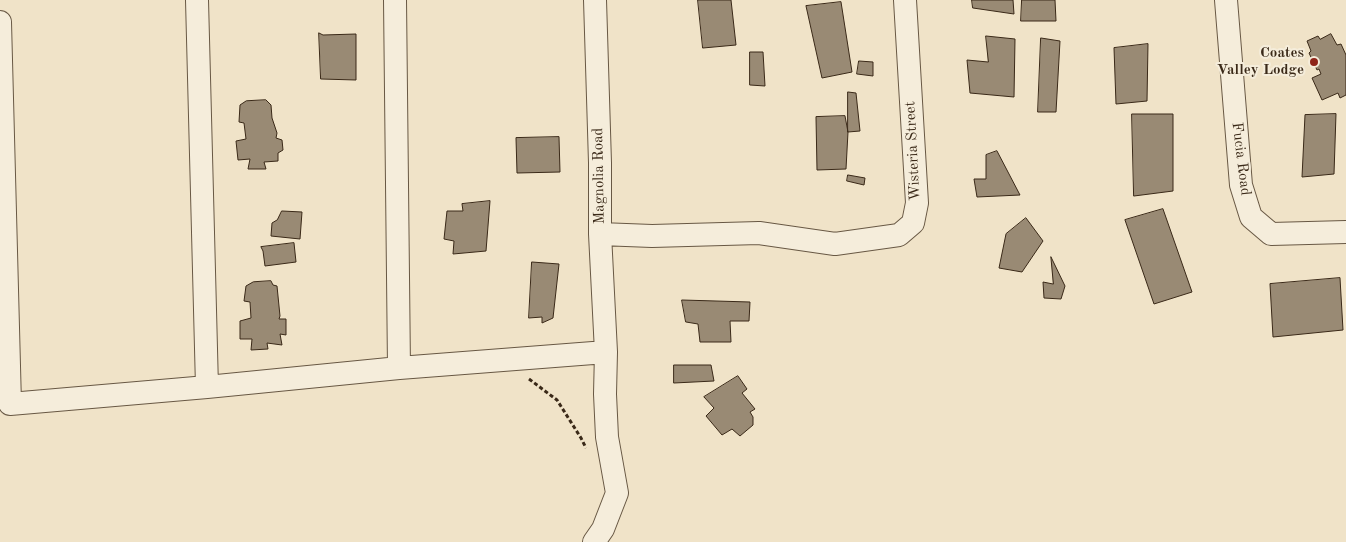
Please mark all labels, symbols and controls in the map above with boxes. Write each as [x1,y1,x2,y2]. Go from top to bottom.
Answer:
place label: Coates Valley Lodge [1217,44,1304,79]
marker: Coates Valley Lodge [1308,56,1320,68]
street label: Wisteria Street [901,101,925,201]
street label: Fucia Road [1228,121,1254,197]
street label: Magnolia Road [589,127,609,225]

